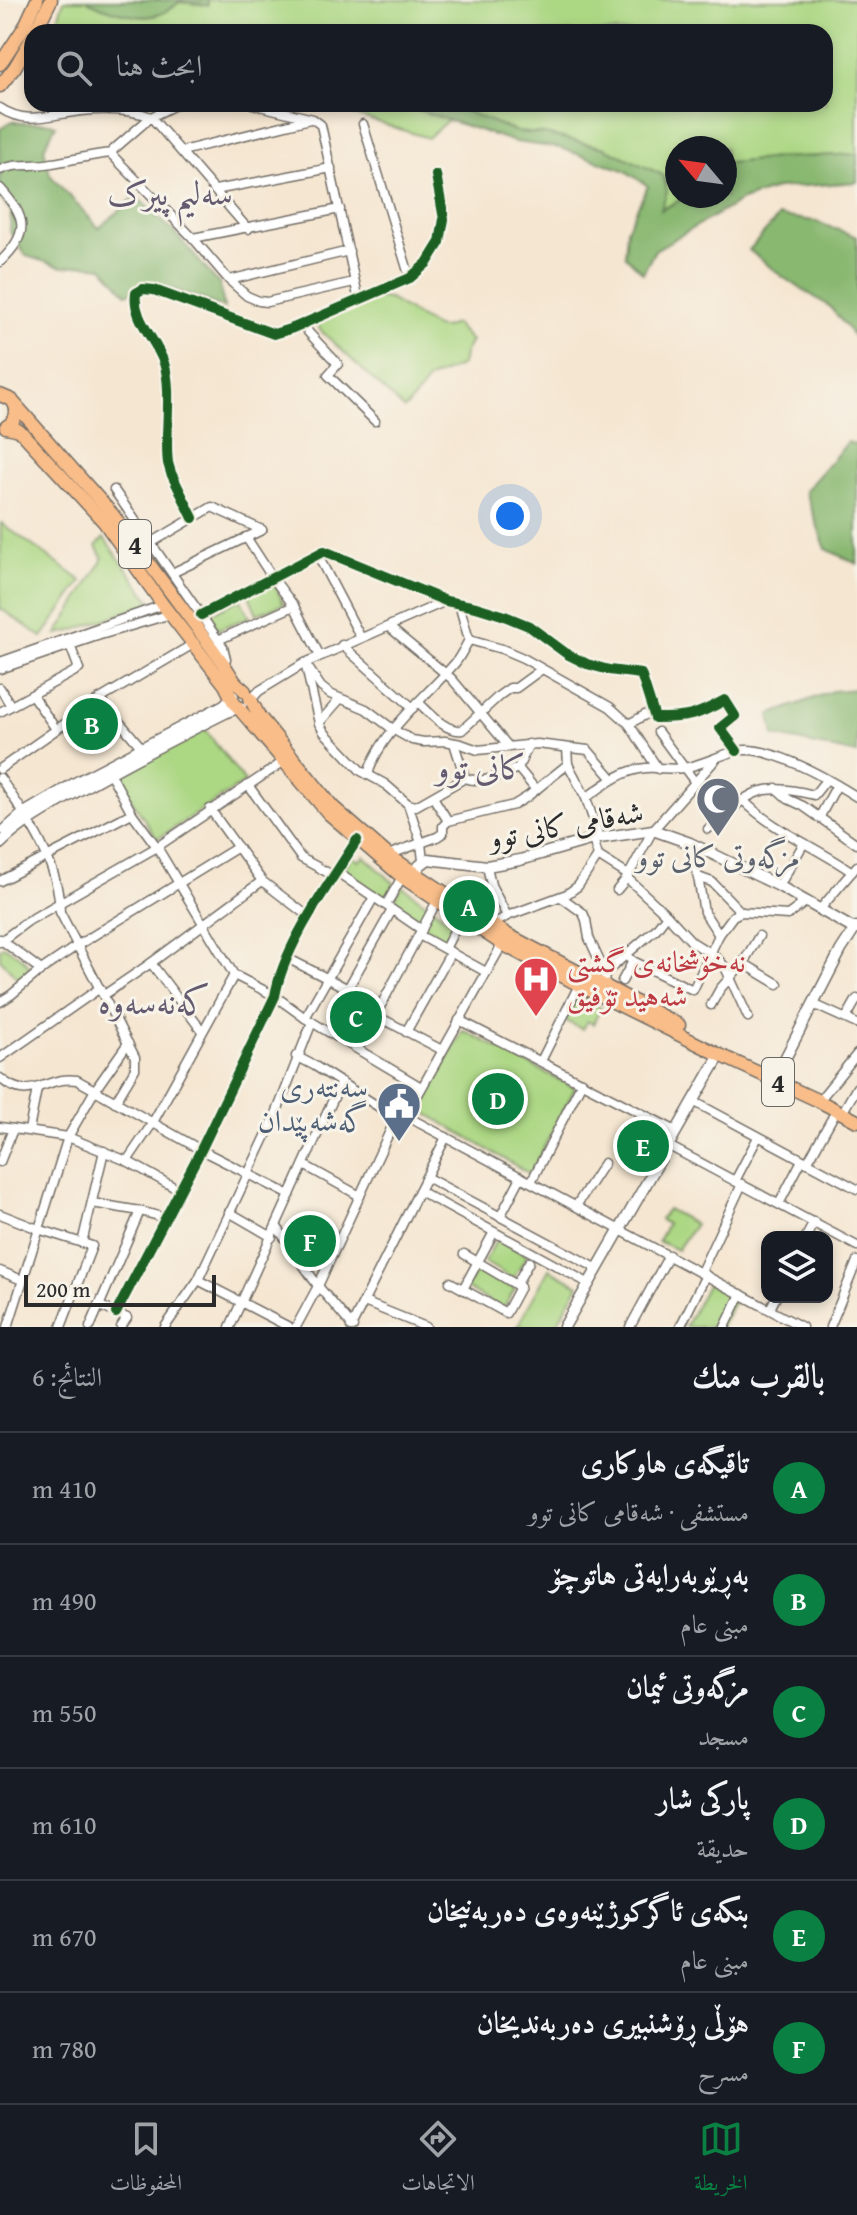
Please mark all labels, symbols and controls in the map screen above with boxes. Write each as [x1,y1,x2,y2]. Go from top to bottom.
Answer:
search box [24,24,833,112]
text: ابحث هنا [116,43,203,87]
icon: search [52,46,96,90]
north arrow [665,136,737,208]
district label: سەلیم پیرک [107,168,233,227]
your location [490,496,530,536]
road number: 4 [119,520,151,568]
pin: B [66,694,118,754]
district label: کانی توو [433,742,526,791]
mosque icon: مزگەوتی کانی توو [694,775,742,838]
street label: شەقامی کانی توو [482,789,647,860]
place label: مزگەوتی کانی توو [633,834,800,878]
pin: A [443,876,495,936]
place label: نەخۆشخانەی گشتی شەهید تۆفیق [567,939,746,1017]
hospital icon: نەخۆشخانەی گشتی شەهید تۆفیق [512,955,560,1018]
district label: کەنەسەوە [98,977,210,1026]
pin: C [330,987,382,1047]
road number: 4 [762,1058,794,1106]
place label: سەنتەری گەشەپێدان [258,1064,368,1143]
pin: D [472,1069,524,1129]
public building icon: سەنتەری گەشەپێدان [375,1080,423,1143]
pin: E [617,1116,669,1176]
pin: F [284,1211,336,1271]
map controls [761,1231,833,1303]
button: layers [761,1231,833,1303]
scale bar [24,1271,216,1307]
text: 200 m [36,1273,91,1305]
text: بالقرب منك [692,1350,825,1399]
text: النتائج: 6 [32,1357,102,1396]
text: تاقیگەی هاوکاری [581,1440,749,1484]
text: 410 m [32,1469,97,1508]
text: A [791,1469,807,1508]
text: مستشفى · شەقامی کانی توو [528,1492,749,1531]
text: بەڕێوبەرایەتی هاتوچۆ [550,1552,749,1596]
text: 490 m [32,1581,97,1620]
text: B [791,1581,807,1620]
text: مبنى عام [680,1604,749,1643]
text: مزگەوتی ئیمان [626,1664,749,1708]
text: 550 m [32,1693,97,1732]
text: C [792,1693,806,1732]
text: مسجد [698,1716,749,1755]
text: پاركى شار [657,1776,749,1820]
text: 610 m [32,1805,97,1844]
text: D [791,1805,807,1844]
text: حديقة [696,1828,749,1867]
text: بنکەی ئاگرکوژێنەوەی دەربەنیخان [427,1888,749,1932]
text: 670 m [32,1917,97,1956]
text: E [792,1917,806,1956]
text: مبنى عام [680,1940,749,1979]
text: هۆڵی ڕۆشنبیری دەربەندیخان [476,2000,749,2044]
text: 780 m [32,2029,97,2068]
text: F [792,2029,806,2068]
text: مسرح [697,2052,749,2091]
tab: المحفوظات [110,2117,182,2204]
tab: الاتجاهات [401,2117,475,2204]
tab: الخريطة [694,2117,747,2204]

